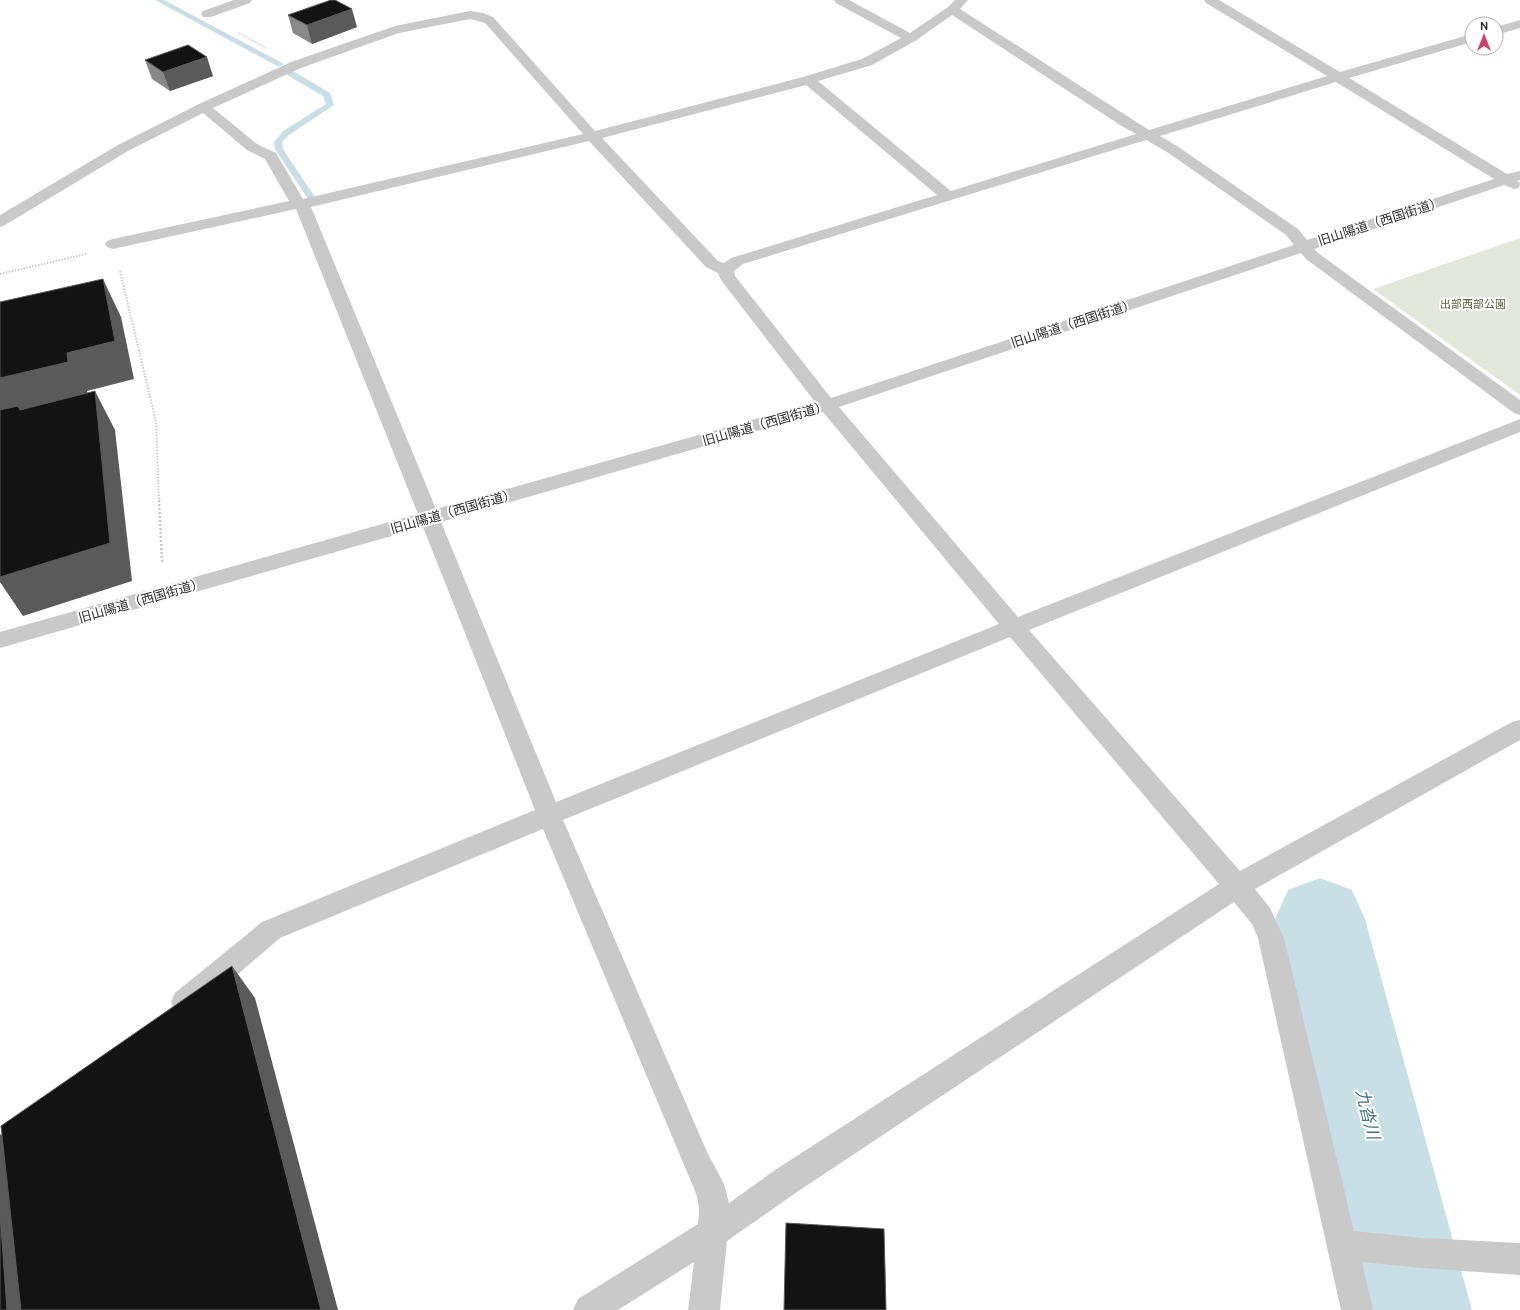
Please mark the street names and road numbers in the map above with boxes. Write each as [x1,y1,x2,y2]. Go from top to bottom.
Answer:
street label: 旧山陽道（西国街道） [1316,194,1444,248]
street label: 旧山陽道（西国街道） [1009,296,1137,350]
street label: 旧山陽道（西国街道） [701,398,829,448]
street label: 旧山陽道（西国街道） [389,486,517,536]
street label: 旧山陽道（西国街道） [77,575,205,625]

